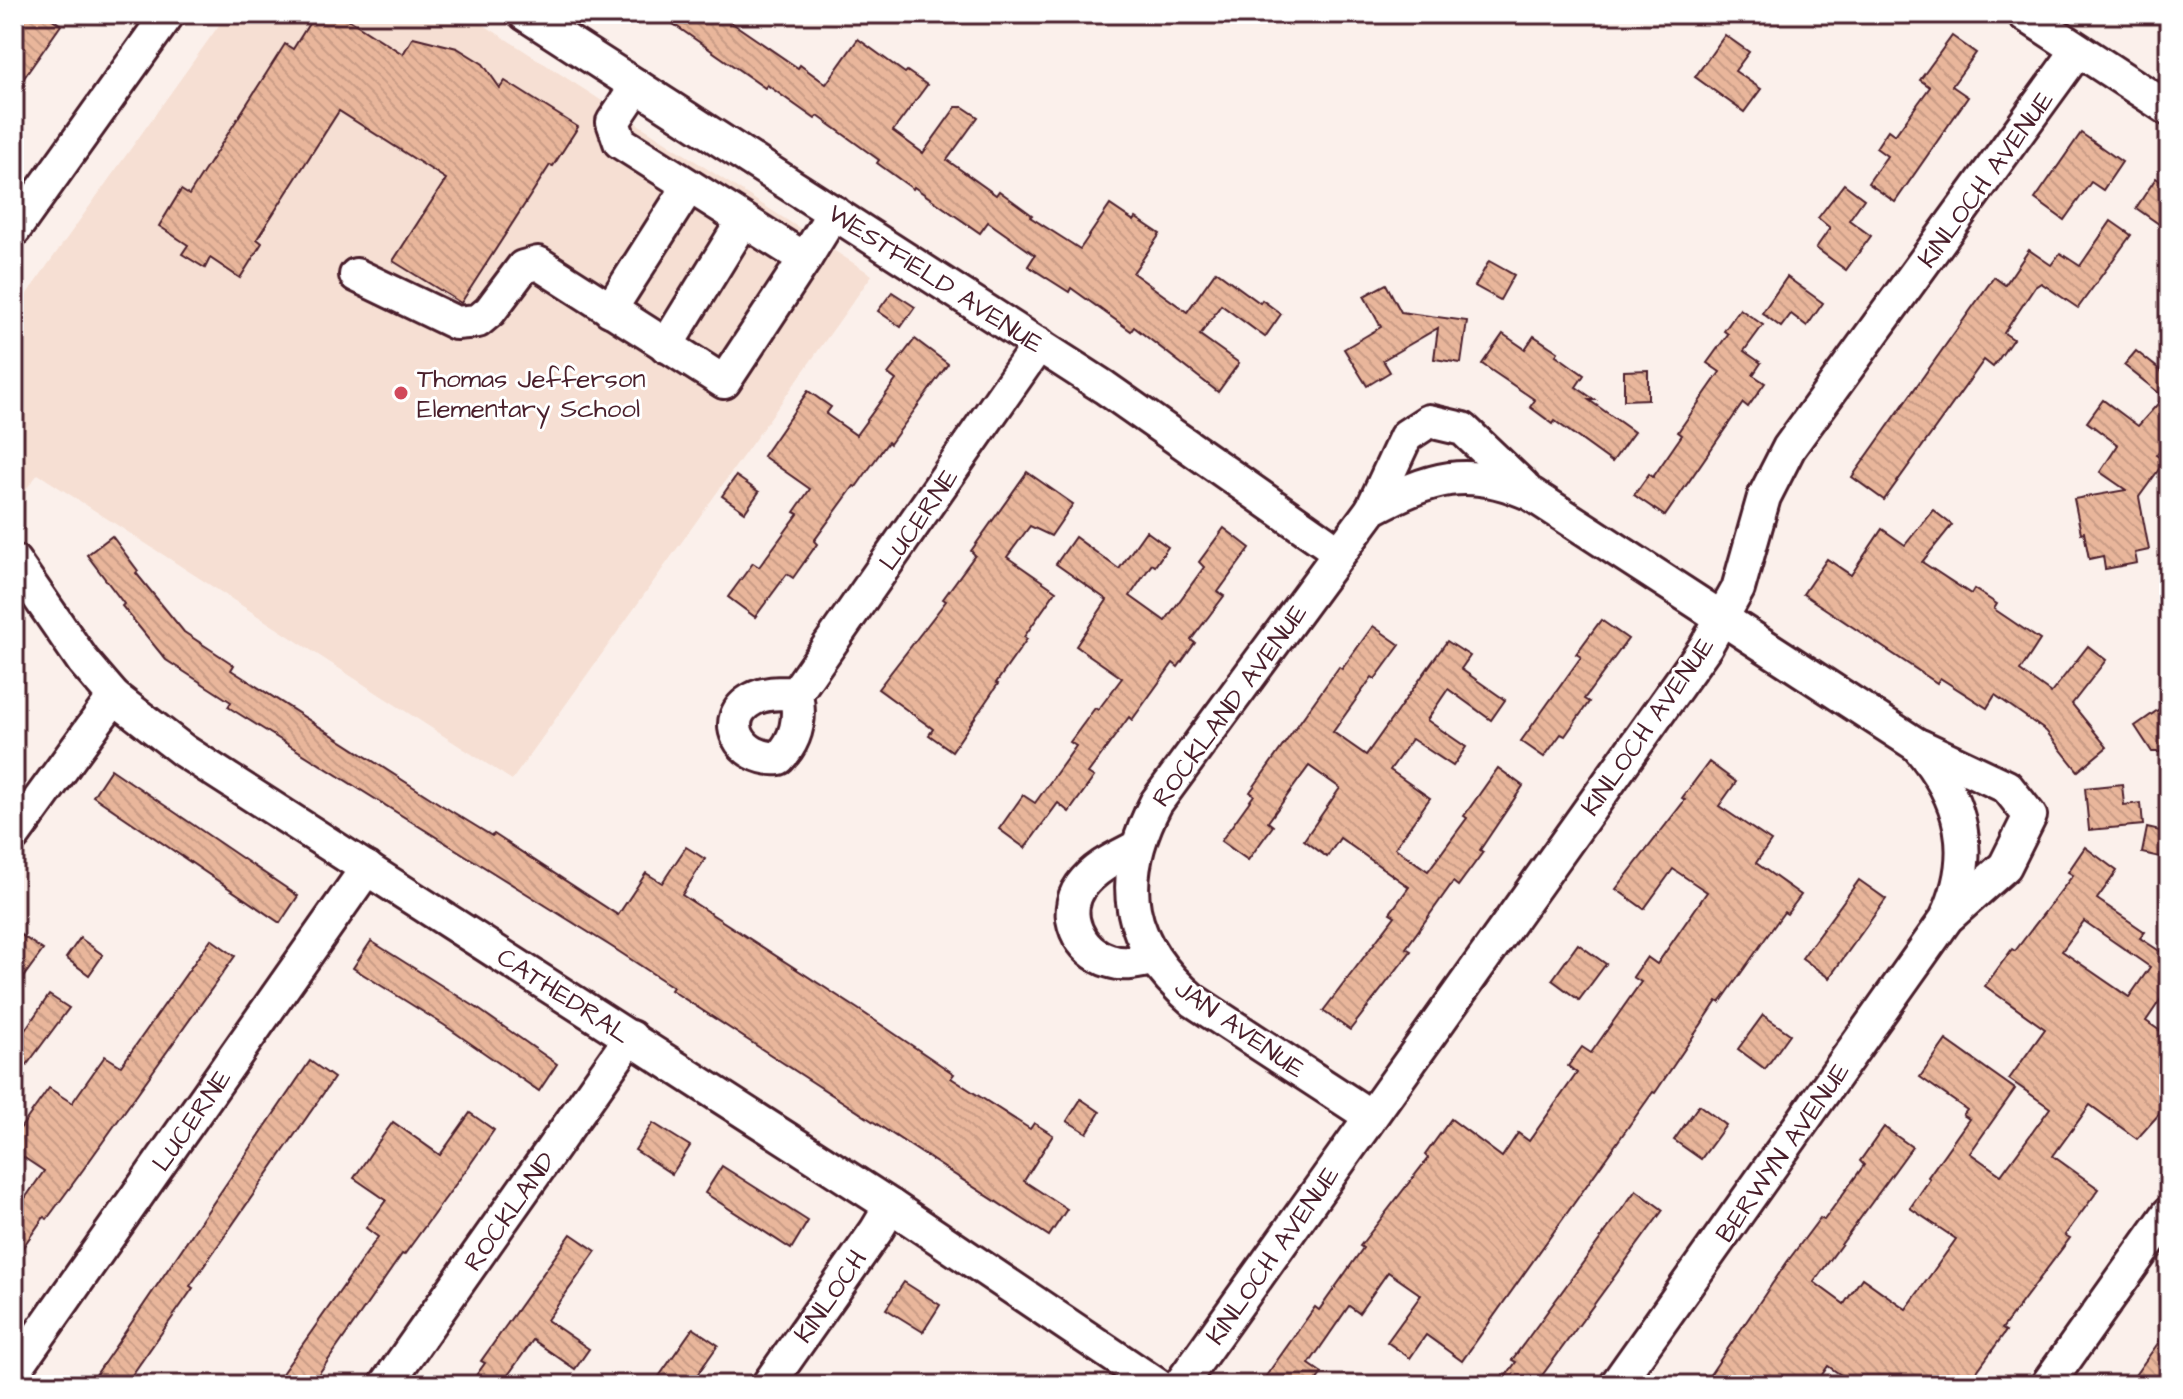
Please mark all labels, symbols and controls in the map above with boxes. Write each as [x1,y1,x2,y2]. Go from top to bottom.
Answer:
street label: KINLOCH AVENUE [1909,84,2062,275]
street label: WESTFIELD AVENUE [821,196,1050,362]
place label: Thomas Jefferson Elementary School [417,361,645,429]
marker: Thomas Jefferson Elementary School [392,384,410,402]
street label: LUCERNE [871,461,967,578]
street label: ROCKLAND AVENUE [1144,597,1316,814]
street label: KINLOCH AVENUE [1573,630,1723,823]
street label: CATHEDRAL [490,939,637,1052]
street label: JAN AVENUE [1167,971,1312,1087]
street label: BERWYN AVENUE [1707,1055,1858,1250]
street label: LUCERNE [144,1062,240,1179]
street label: ROCKLAND [456,1145,564,1278]
street label: KINLOCH AVENUE [1198,1159,1348,1352]
street label: KINLOCH [786,1243,876,1350]

